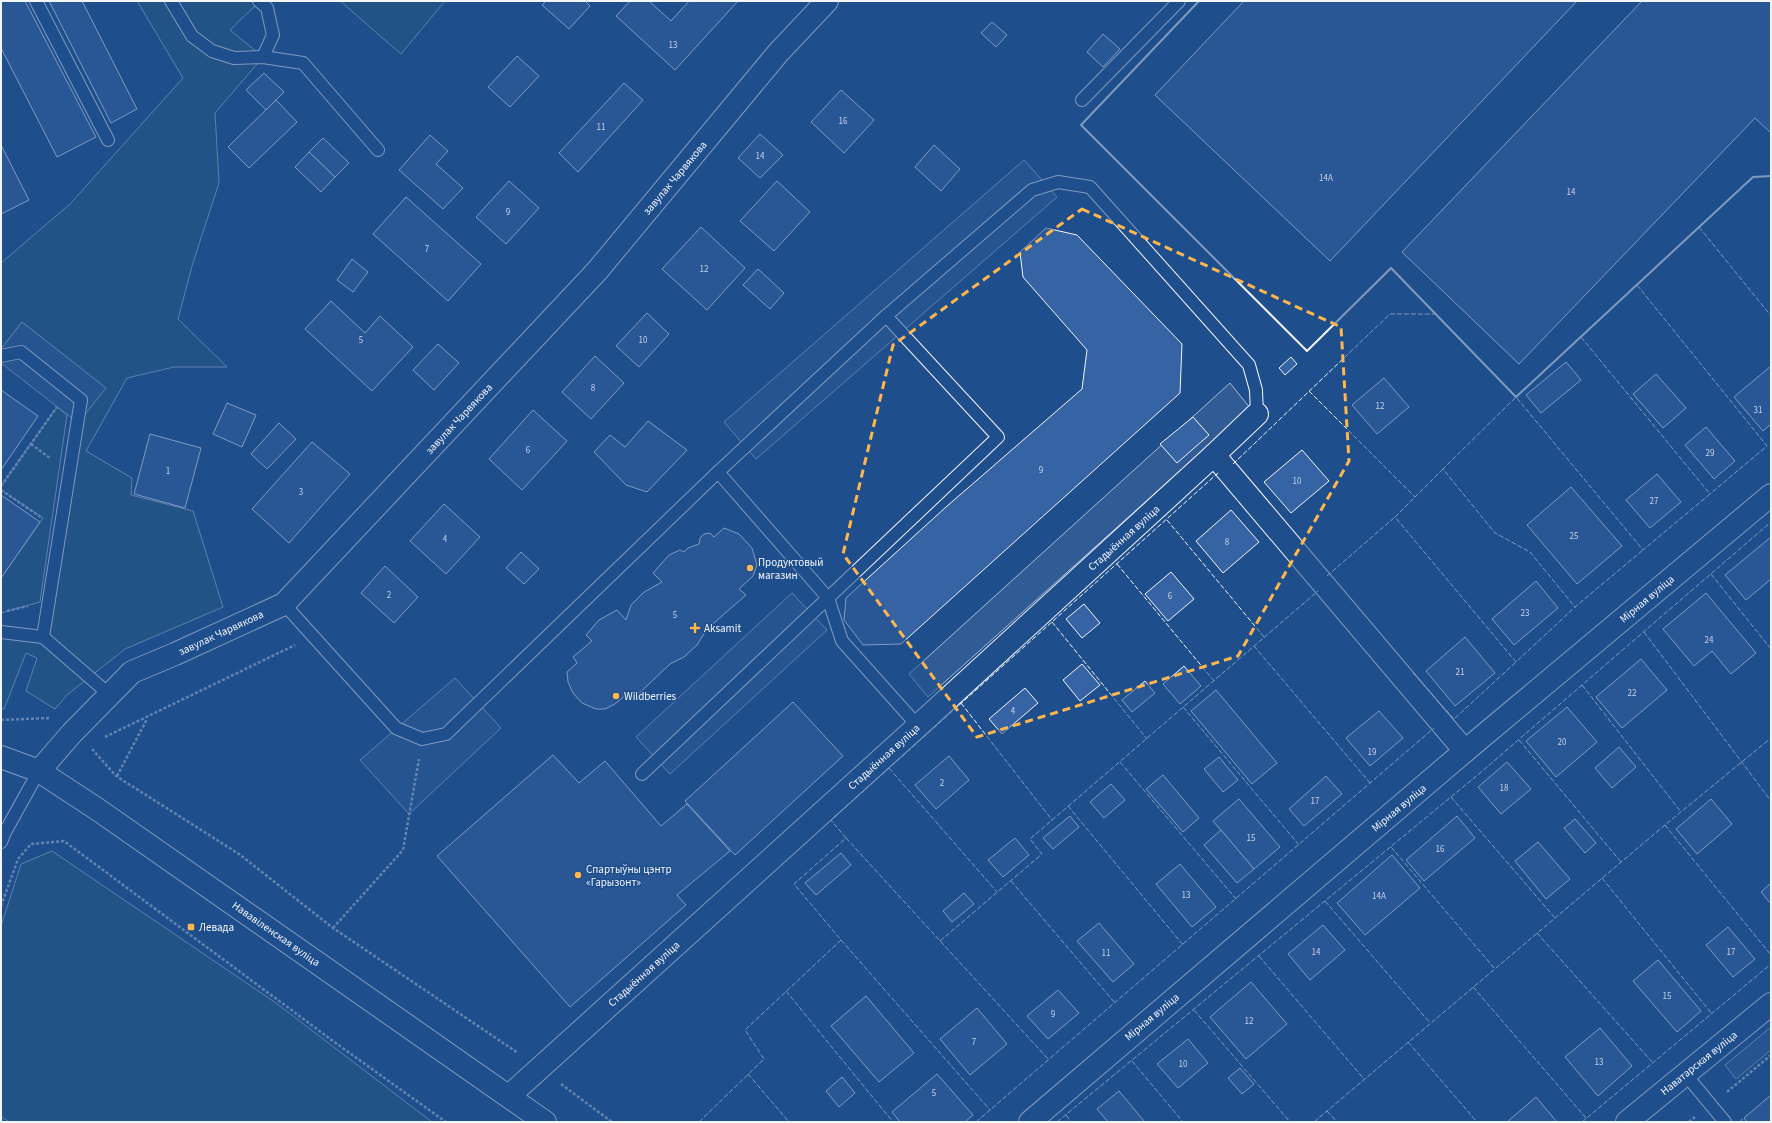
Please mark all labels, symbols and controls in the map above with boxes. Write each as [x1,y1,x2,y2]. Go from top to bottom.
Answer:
house number: 13 [669,39,678,52]
house number: 16 [839,115,848,128]
house number: 11 [597,121,605,134]
street label: завулак Чарвякова [640,138,710,218]
house number: 14 [756,150,765,163]
house number: 14А [1319,172,1333,185]
house number: 14 [1567,186,1576,199]
house number: 9 [506,206,511,219]
house number: 7 [425,243,430,256]
house number: 12 [700,263,709,276]
house number: 5 [359,334,364,347]
house number: 10 [639,334,648,347]
street label: завулак Чарвякова [422,380,496,458]
house number: 8 [591,382,596,395]
house number: 12 [1376,400,1385,413]
house number: 31 [1754,404,1762,417]
house number: 6 [526,444,531,457]
house number: 29 [1706,447,1715,460]
house number: 9 [1039,464,1044,477]
house number: 1 [166,465,170,478]
house number: 10 [1293,475,1302,488]
house number: 3 [299,486,304,499]
house number: 27 [1650,495,1659,508]
street label: Стадыённая вуліца [1085,502,1163,574]
house number: 25 [1570,530,1579,543]
house number: 4 [443,533,448,546]
house number: 8 [1225,536,1230,549]
place label: Продуктовый магазин [758,555,823,583]
marker: Продуктовый магазин [745,563,755,573]
street label: Мірная вуліца [1616,572,1678,626]
house number: 2 [387,589,392,602]
house number: 6 [1168,590,1173,603]
street label: завулак Чарвякова [176,607,266,659]
house number: 23 [1521,607,1530,620]
house number: 5 [673,609,678,622]
place label: Aksamit [704,621,741,636]
marker: Aksamit [689,622,701,634]
house number: 24 [1705,634,1714,647]
house number: 21 [1456,666,1464,679]
house number: 22 [1628,687,1637,700]
place label: Wildberries [624,689,677,704]
marker: Wildberries [611,691,621,701]
house number: 4 [1011,705,1016,718]
street label: Стадыённая вуліца [845,721,923,793]
house number: 20 [1558,736,1567,749]
house number: 19 [1368,746,1377,759]
house number: 2 [940,777,945,790]
street label: Мірная вуліца [1368,781,1430,835]
house number: 18 [1500,782,1509,795]
house number: 17 [1311,795,1320,808]
house number: 15 [1247,832,1256,845]
house number: 16 [1436,843,1445,856]
place label: Спартыўны цэнтр «Гарызонт» [586,862,672,890]
marker: Спартыўны цэнтр «Гарызонт» [573,870,583,880]
house number: 13 [1182,889,1191,902]
house number: 14А [1372,890,1386,903]
street label: Нававіленская вуліца [229,898,323,970]
place label: Левада [199,920,234,935]
marker: Левада [186,922,196,932]
street label: Стадыённая вуліца [605,938,683,1010]
house number: 14 [1312,946,1321,959]
house number: 17 [1727,946,1736,959]
house number: 11 [1102,947,1110,960]
street label: Мірная вуліца [1121,990,1183,1044]
house number: 15 [1663,990,1672,1003]
house number: 9 [1051,1008,1056,1021]
house number: 12 [1245,1015,1254,1028]
street label: Наватарская вуліца [1657,1027,1741,1099]
house number: 7 [972,1036,977,1049]
house number: 13 [1595,1056,1604,1069]
house number: 10 [1179,1058,1188,1071]
house number: 5 [932,1087,937,1100]

